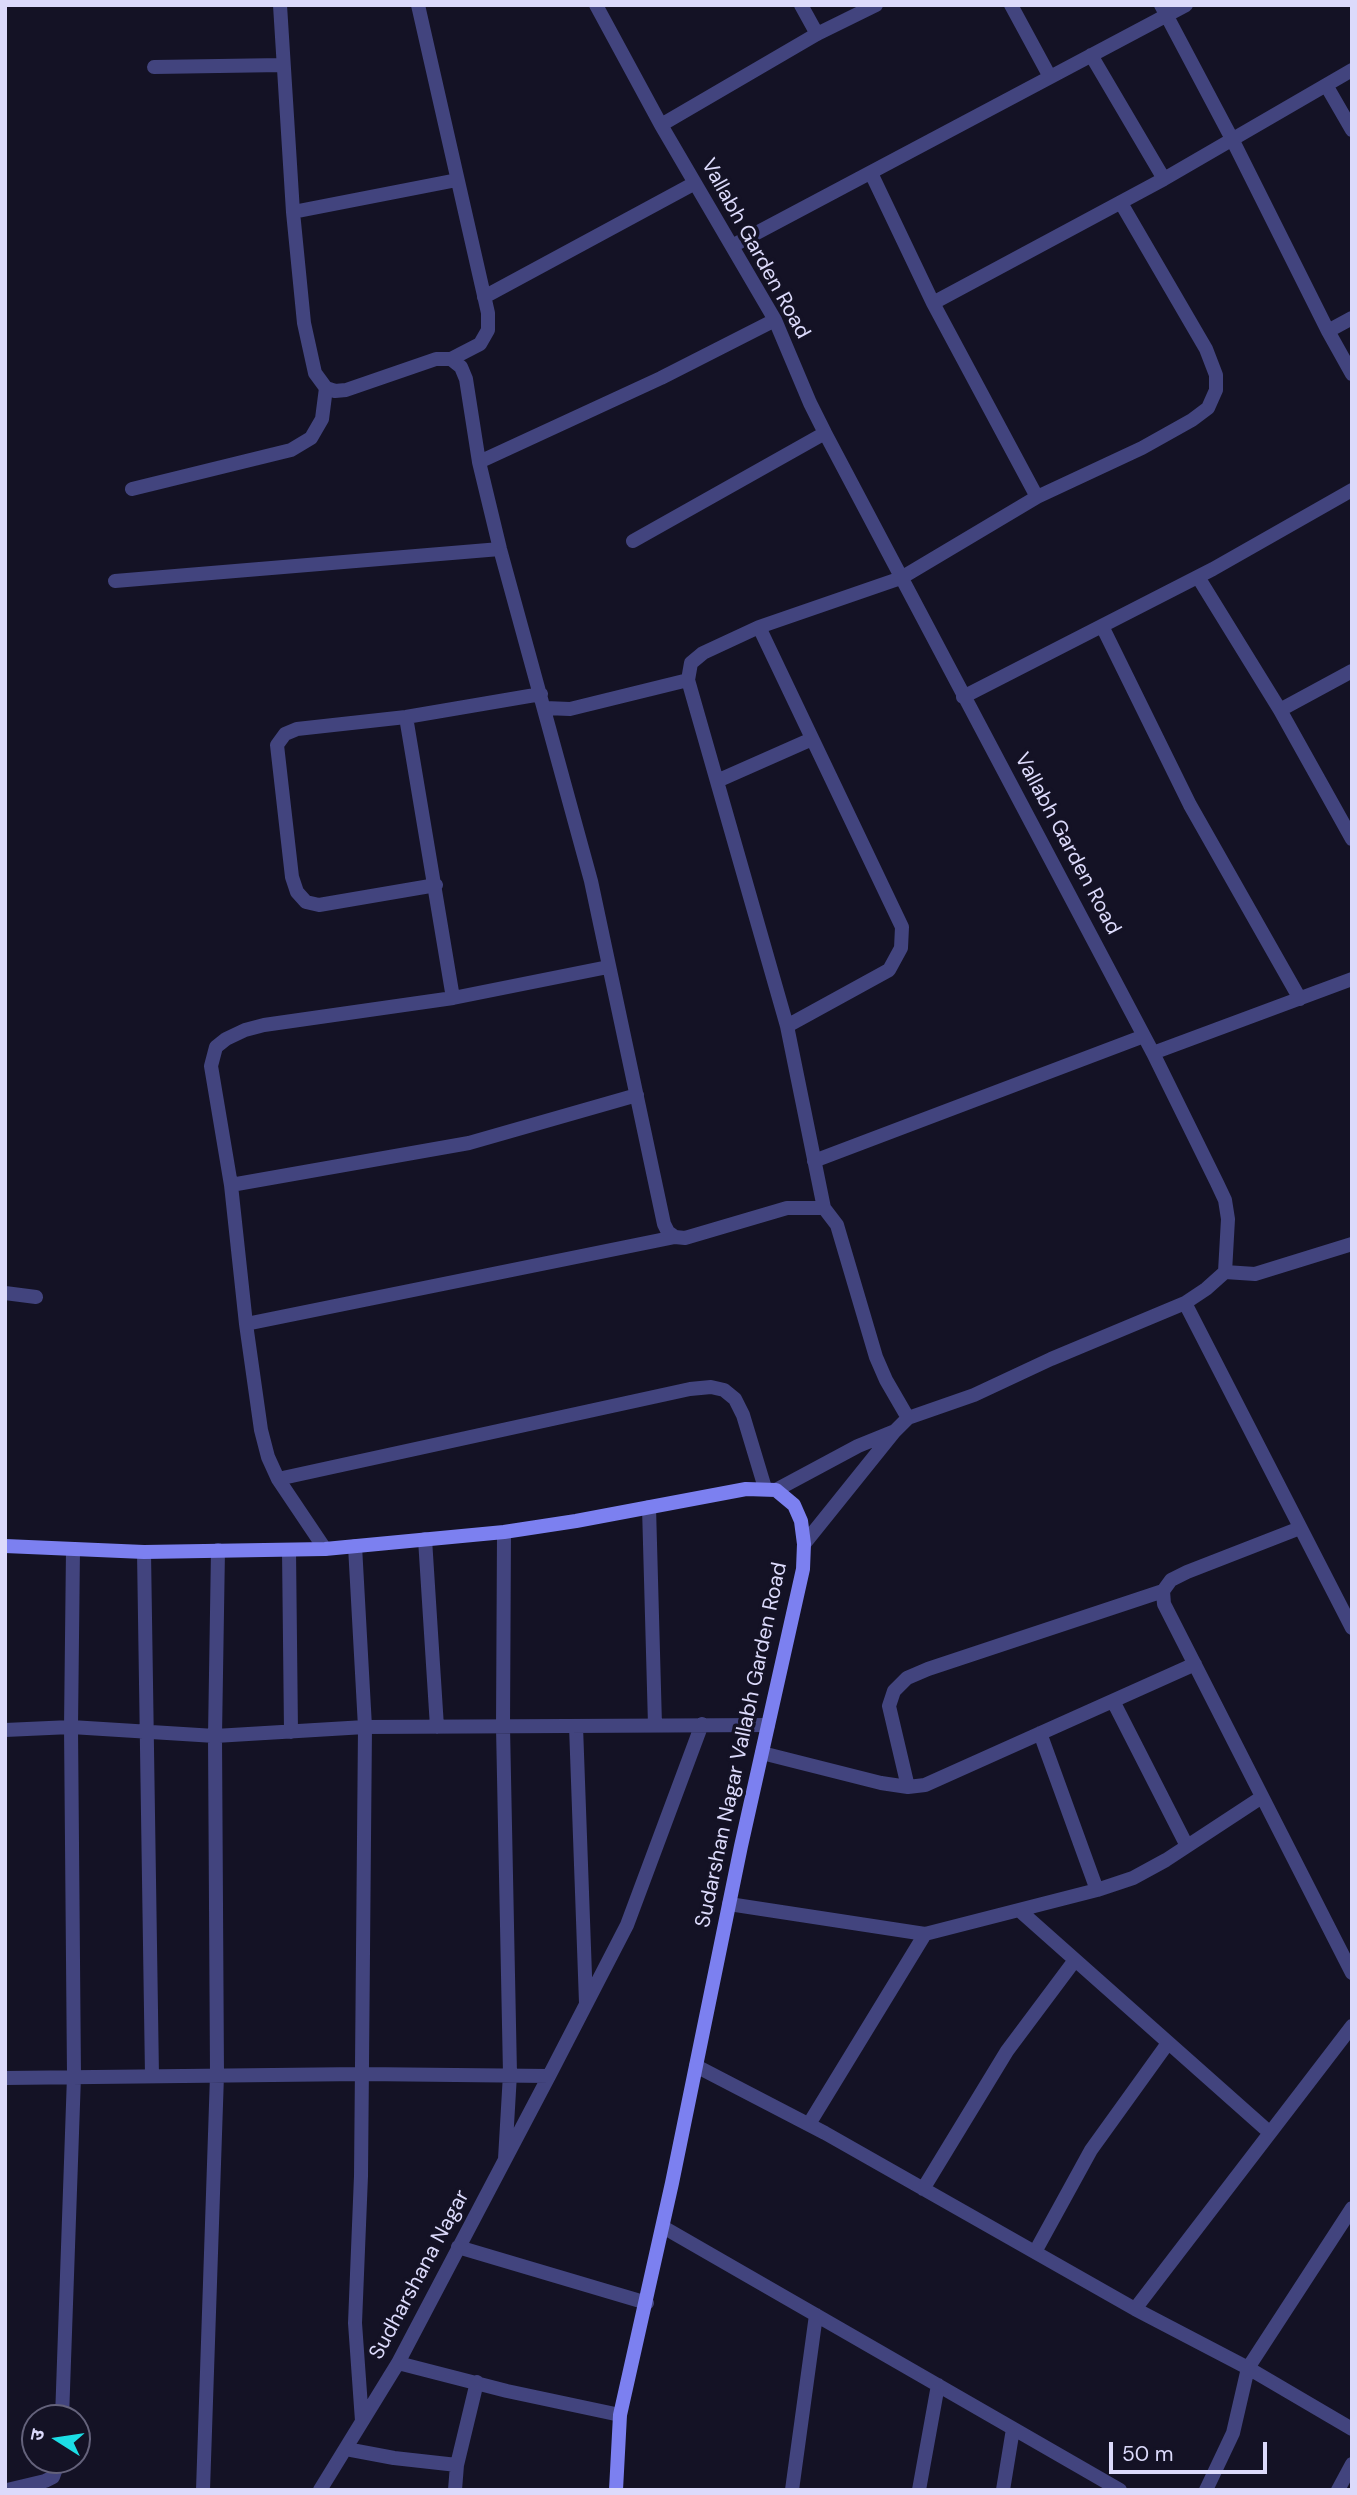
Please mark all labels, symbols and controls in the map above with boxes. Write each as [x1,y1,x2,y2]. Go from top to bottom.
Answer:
street label: Vallabh Garden Road [695,154,815,344]
street label: Vallabh Garden Road [1008,749,1126,939]
street label: Sudarshan Nagar Vallabh Garden Road [691,1560,793,1930]
street label: Sudharshana Nagar [365,2186,475,2364]
north arrow [21,2404,91,2474]
text: उ [24,2427,50,2443]
scale bar [1112,2428,1270,2472]
text: 50 m [1122,2440,1173,2468]

